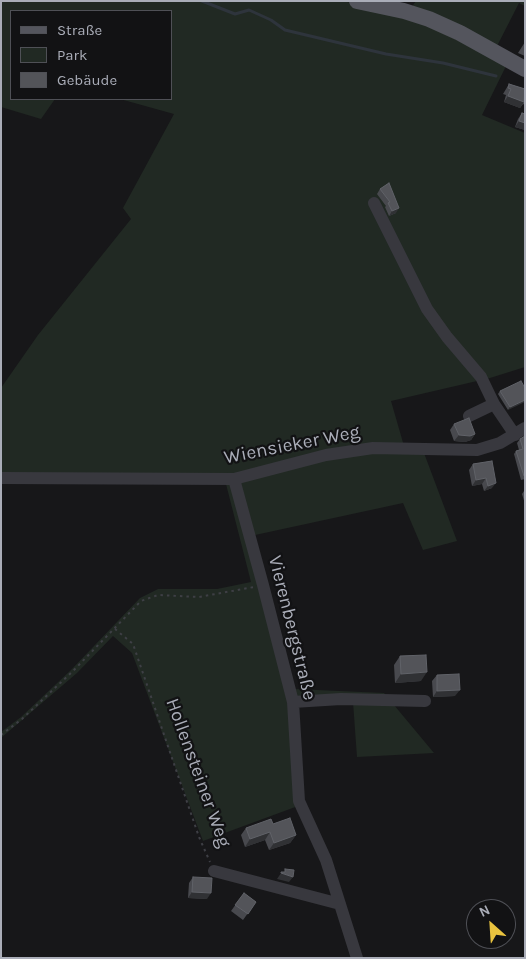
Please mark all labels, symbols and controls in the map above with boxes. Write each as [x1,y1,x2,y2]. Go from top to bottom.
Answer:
legend [10,10,172,100]
text: Straße [57,21,102,39]
text: Park [57,46,87,64]
text: Gebäude [57,71,117,89]
street label: Wiensieker Weg [222,421,362,469]
street label: Vierenbergstraße [263,553,321,703]
street label: Hollensteiner Weg [160,695,236,851]
north arrow [466,899,516,949]
text: N [476,901,493,921]

